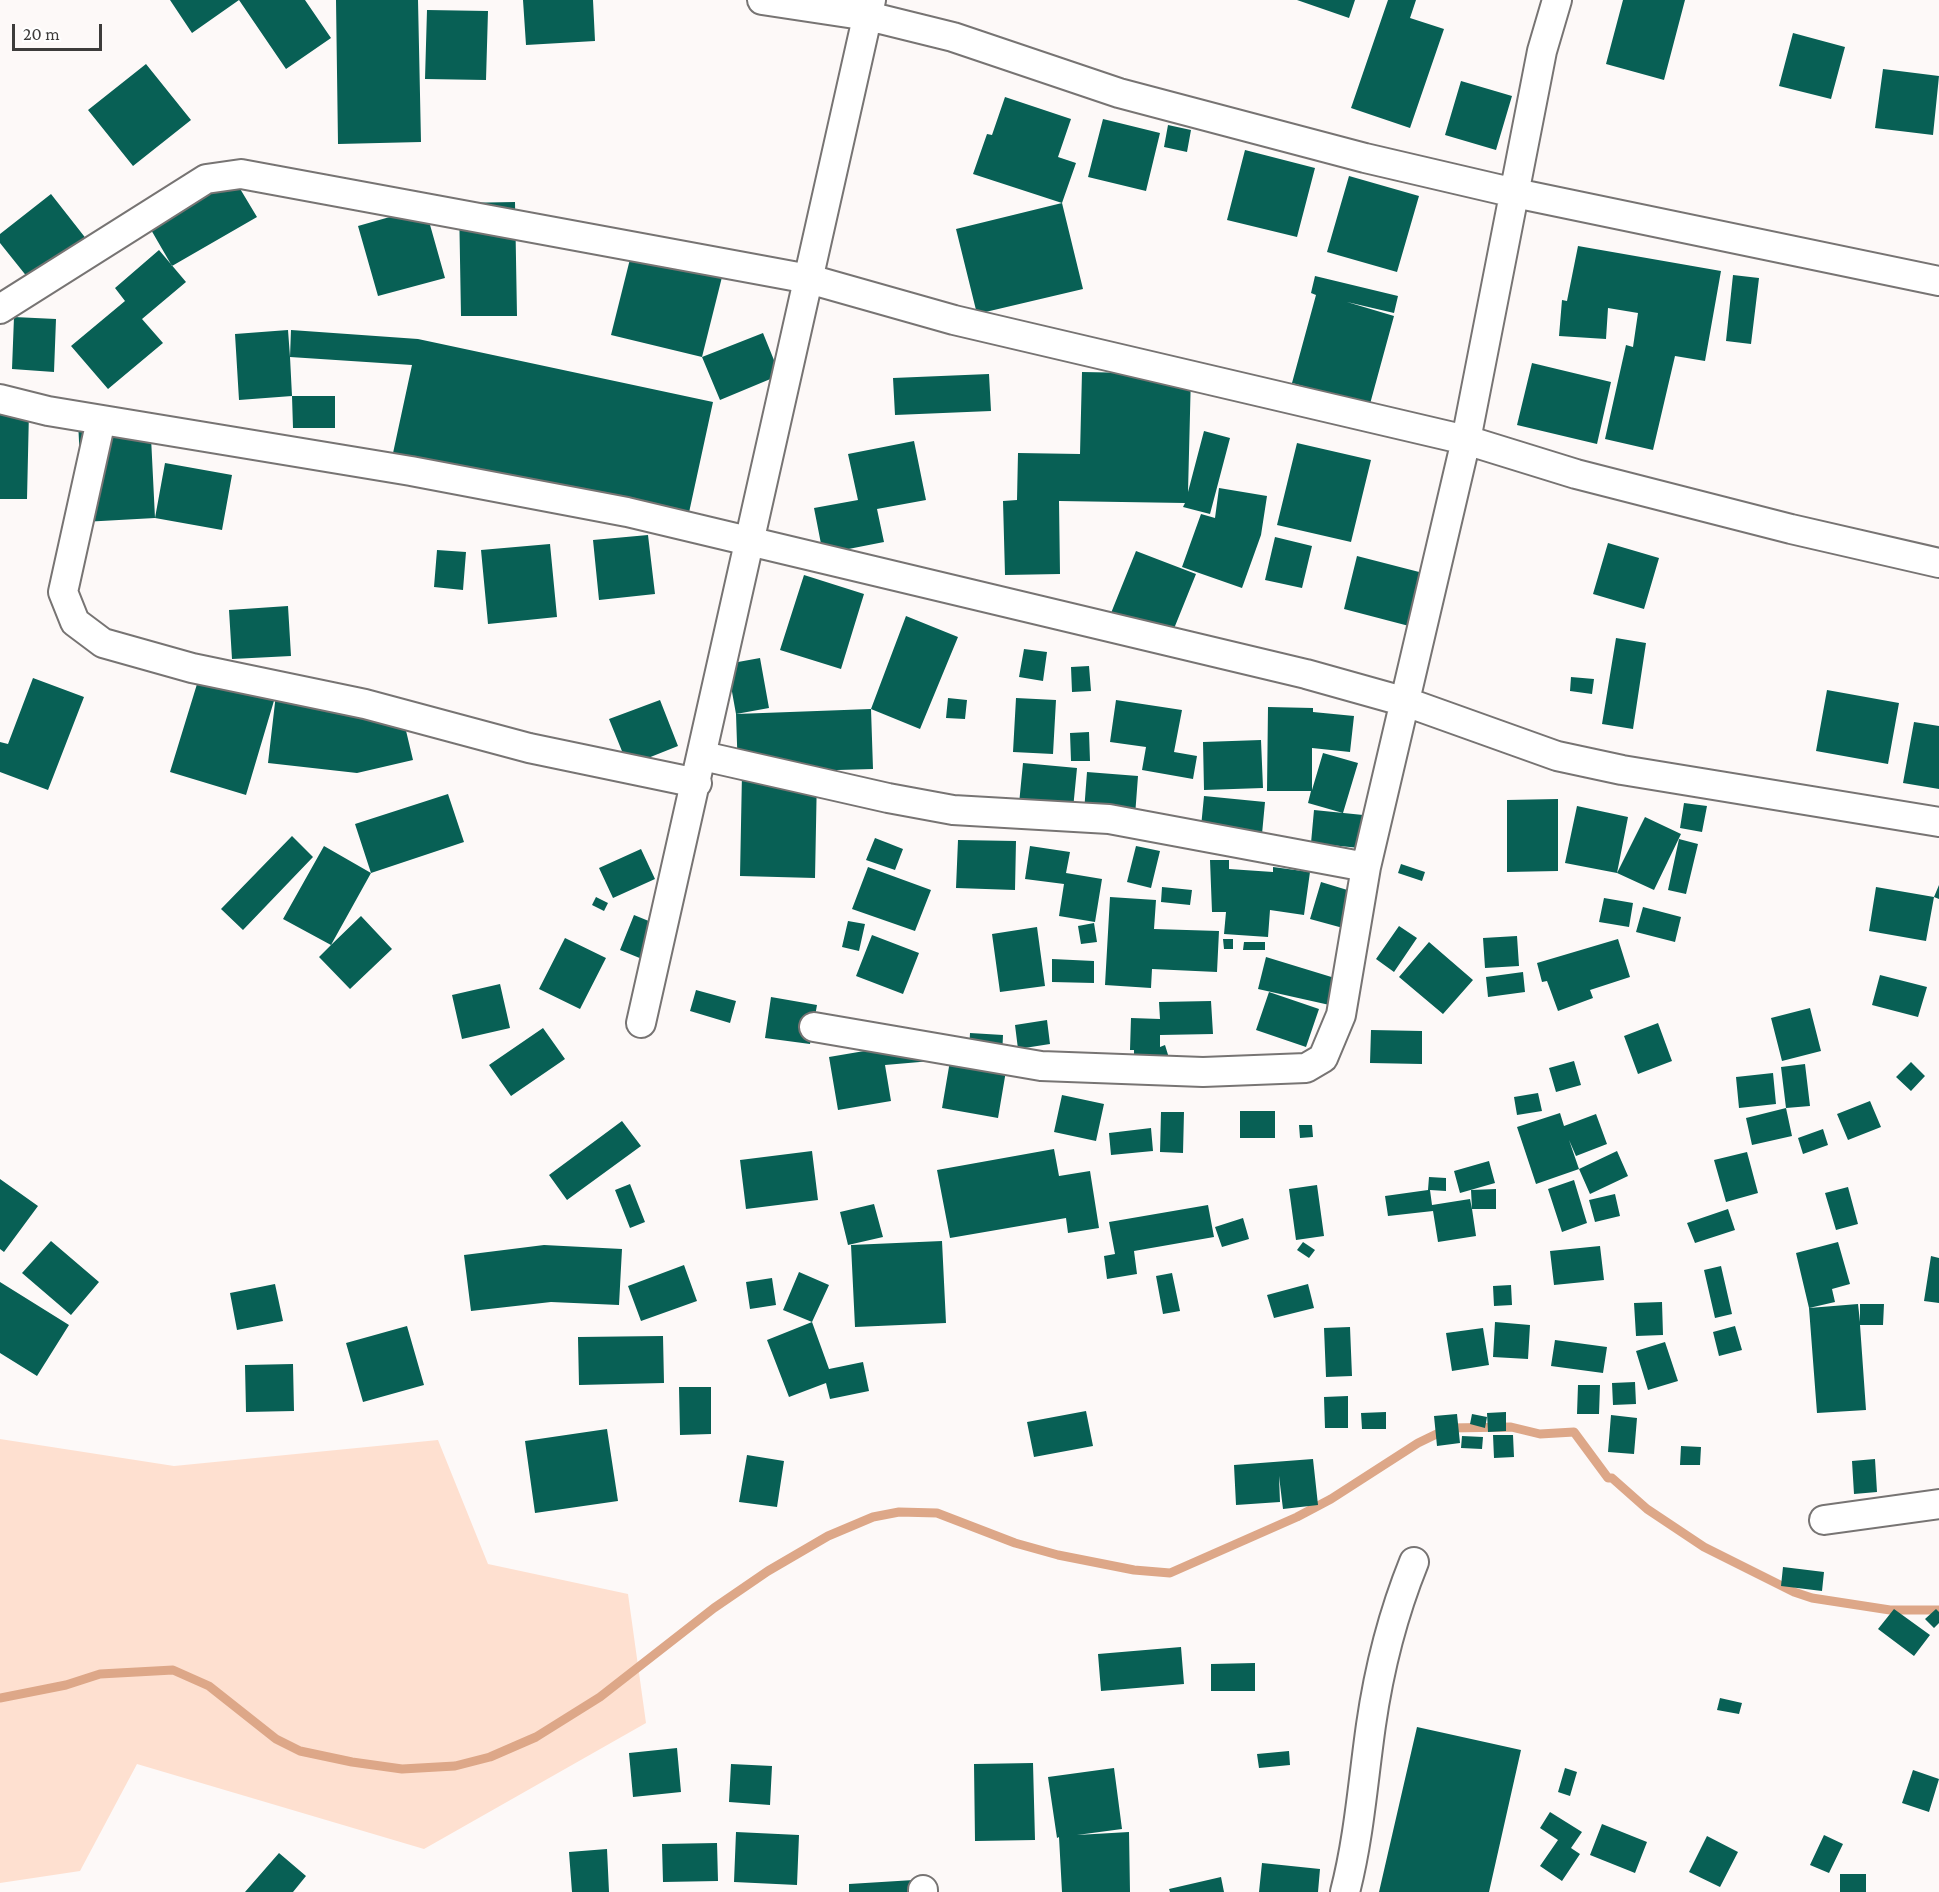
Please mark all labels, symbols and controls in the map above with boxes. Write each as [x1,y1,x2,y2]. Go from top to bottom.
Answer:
scale bar [15,12,105,50]
text: 20 m [23,24,60,44]

